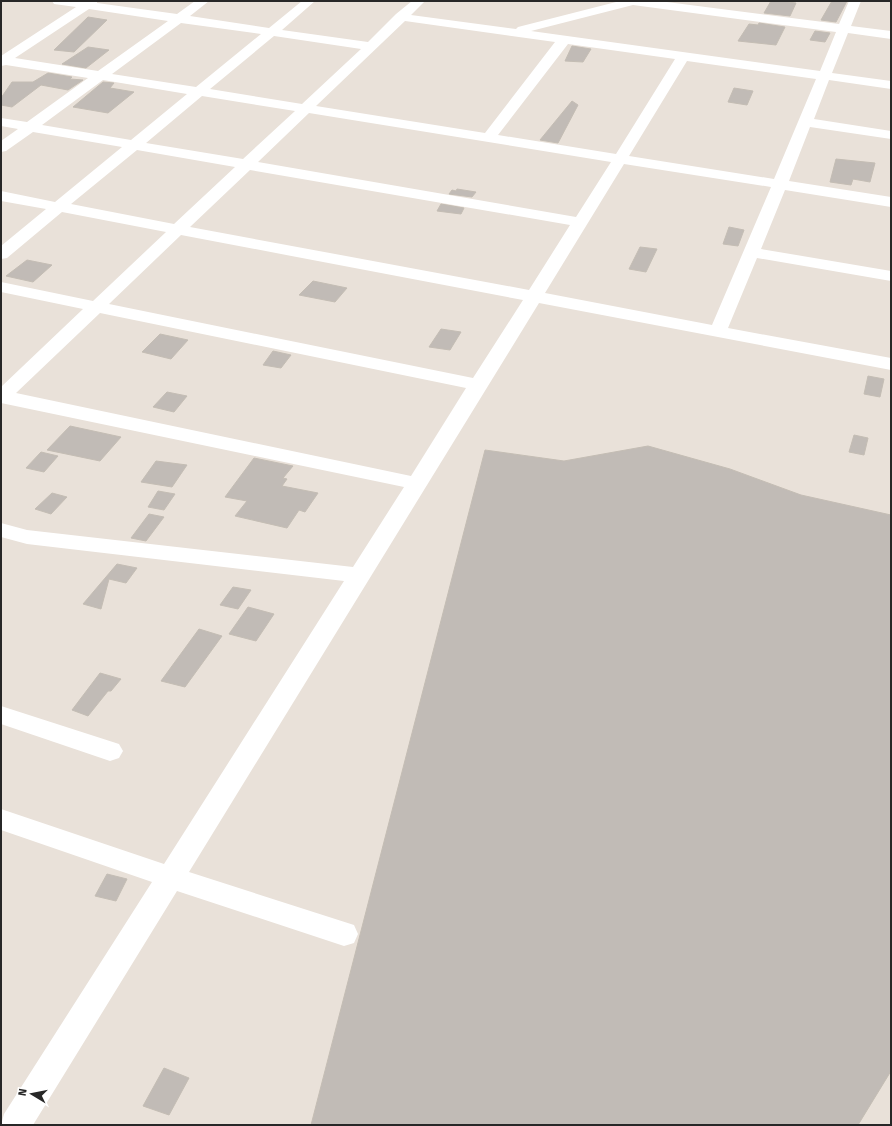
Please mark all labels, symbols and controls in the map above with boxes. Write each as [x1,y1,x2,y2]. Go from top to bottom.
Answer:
north arrow [12,1074,52,1114]
text: N [16,1088,30,1097]

